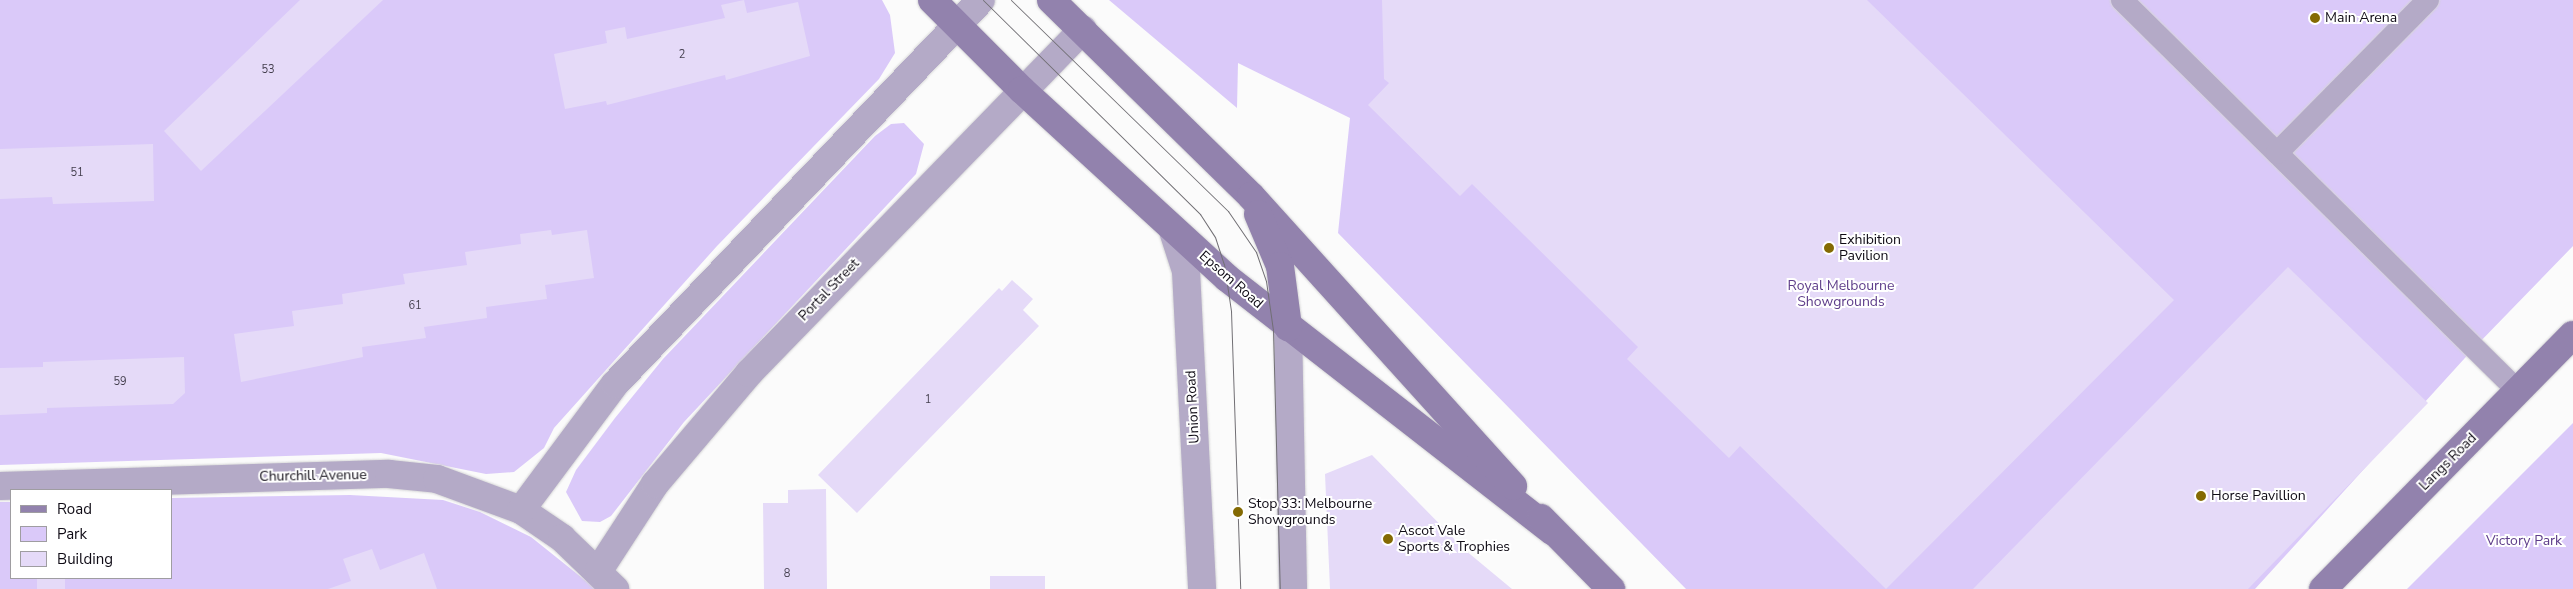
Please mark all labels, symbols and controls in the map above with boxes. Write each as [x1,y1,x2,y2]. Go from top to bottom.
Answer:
place label: Main Arena [2325,10,2397,26]
marker: Main Arena [2309,12,2321,24]
house number: 2 [679,48,685,62]
house number: 53 [261,63,275,77]
house number: 51 [70,166,84,180]
place label: Exhibition Pavilion [1839,232,1901,264]
marker: Exhibition Pavilion [1823,242,1835,254]
street label: Epsom Road [1196,248,1266,312]
street label: Portal Street [795,255,863,325]
park label: Royal Melbourne Showgrounds [1788,278,1894,310]
house number: 61 [408,299,422,313]
street label: Union Road [1183,370,1203,444]
house number: 59 [113,375,127,389]
house number: 1 [925,393,931,407]
street label: Langs Road [2416,430,2480,494]
street label: Churchill Avenue [259,467,367,485]
place label: Horse Pavillion [2211,488,2306,504]
legend [10,489,172,579]
marker: Horse Pavillion [2195,490,2207,502]
place label: Stop 33: Melbourne Showgrounds [1248,496,1372,528]
text: Road [57,499,92,519]
marker: Stop 33: Melbourne Showgrounds [1232,506,1244,518]
place label: Ascot Vale Sports & Trophies [1398,523,1510,556]
text: Park [57,524,87,544]
marker: Ascot Vale Sports & Trophies [1382,533,1394,545]
park label: Victory Park [2486,533,2562,549]
text: Building [57,549,113,569]
house number: 8 [784,567,790,581]

